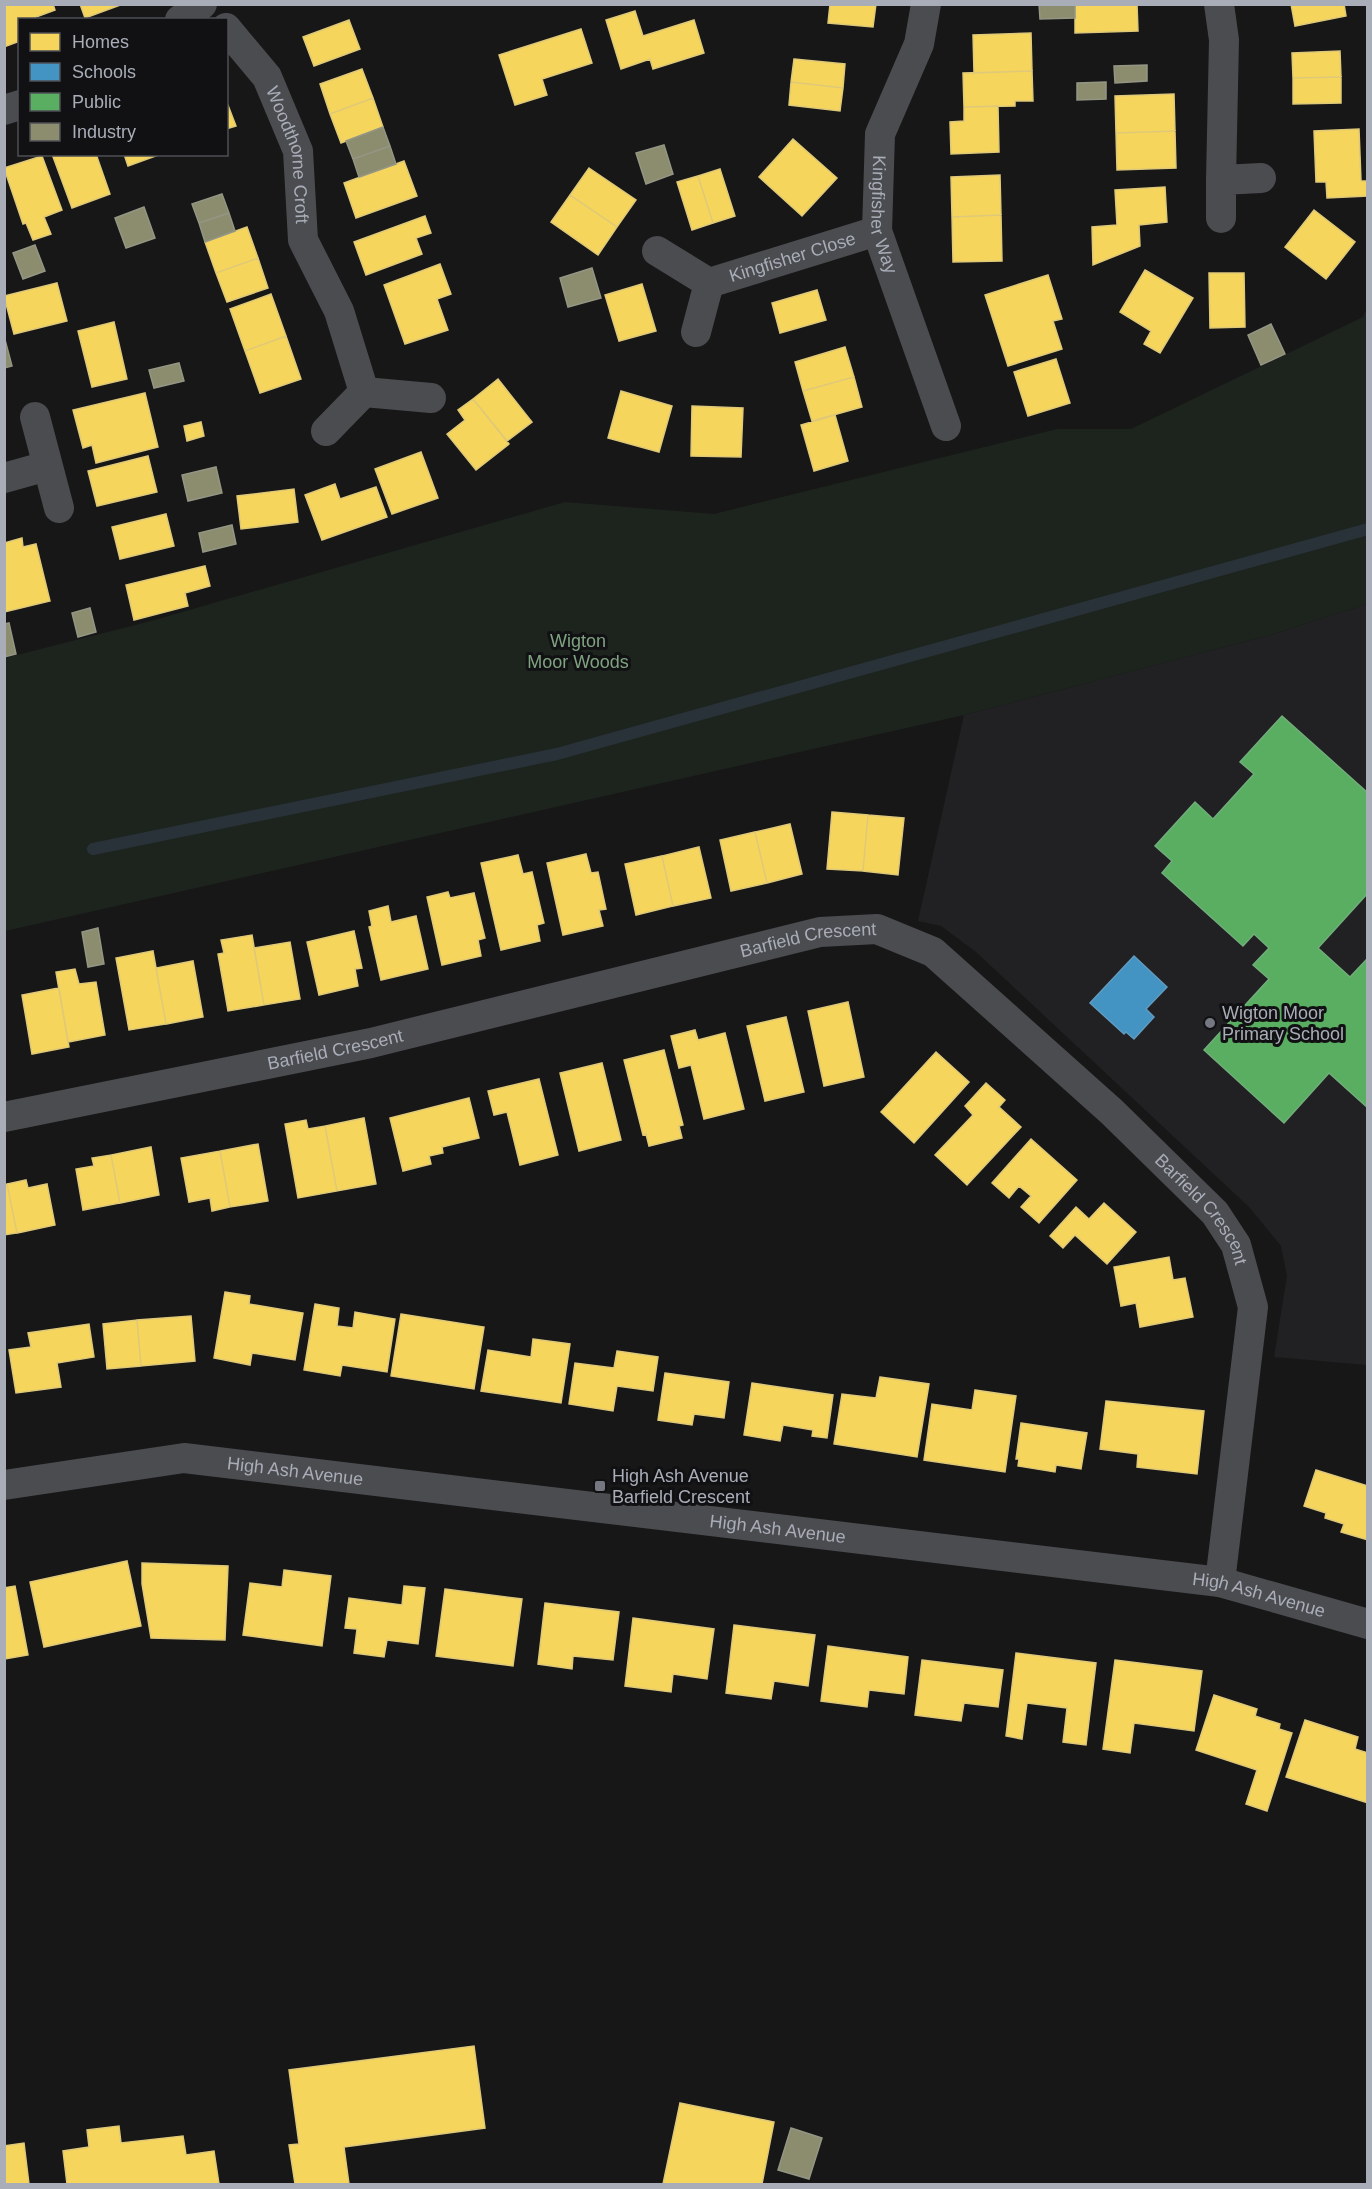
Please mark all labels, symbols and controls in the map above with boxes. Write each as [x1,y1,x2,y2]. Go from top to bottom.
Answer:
legend [18,18,228,156]
text: Homes [72,32,129,52]
text: Schools [72,62,136,82]
street label: Woodthorne Croft [262,83,312,224]
text: Public [72,92,121,112]
text: Industry [72,122,136,142]
street label: Kingfisher Way [867,155,901,276]
street label: Kingfisher Close [727,228,858,286]
park label: Wigton Moor Woods [527,631,629,672]
street label: Barfield Crescent [738,919,877,961]
place label: Wigton Moor Primary School [1222,1003,1344,1044]
marker: Wigton Moor Primary School [1203,1016,1217,1030]
street label: Barfield Crescent [266,1025,405,1074]
street label: Barfield Crescent [1151,1150,1251,1267]
street label: High Ash Avenue [226,1453,364,1489]
place label: High Ash Avenue Barfield Crescent [612,1466,750,1507]
marker: High Ash Avenue Barfield Crescent [593,1479,607,1493]
street label: High Ash Avenue [709,1511,847,1547]
street label: High Ash Avenue [1191,1569,1328,1621]

